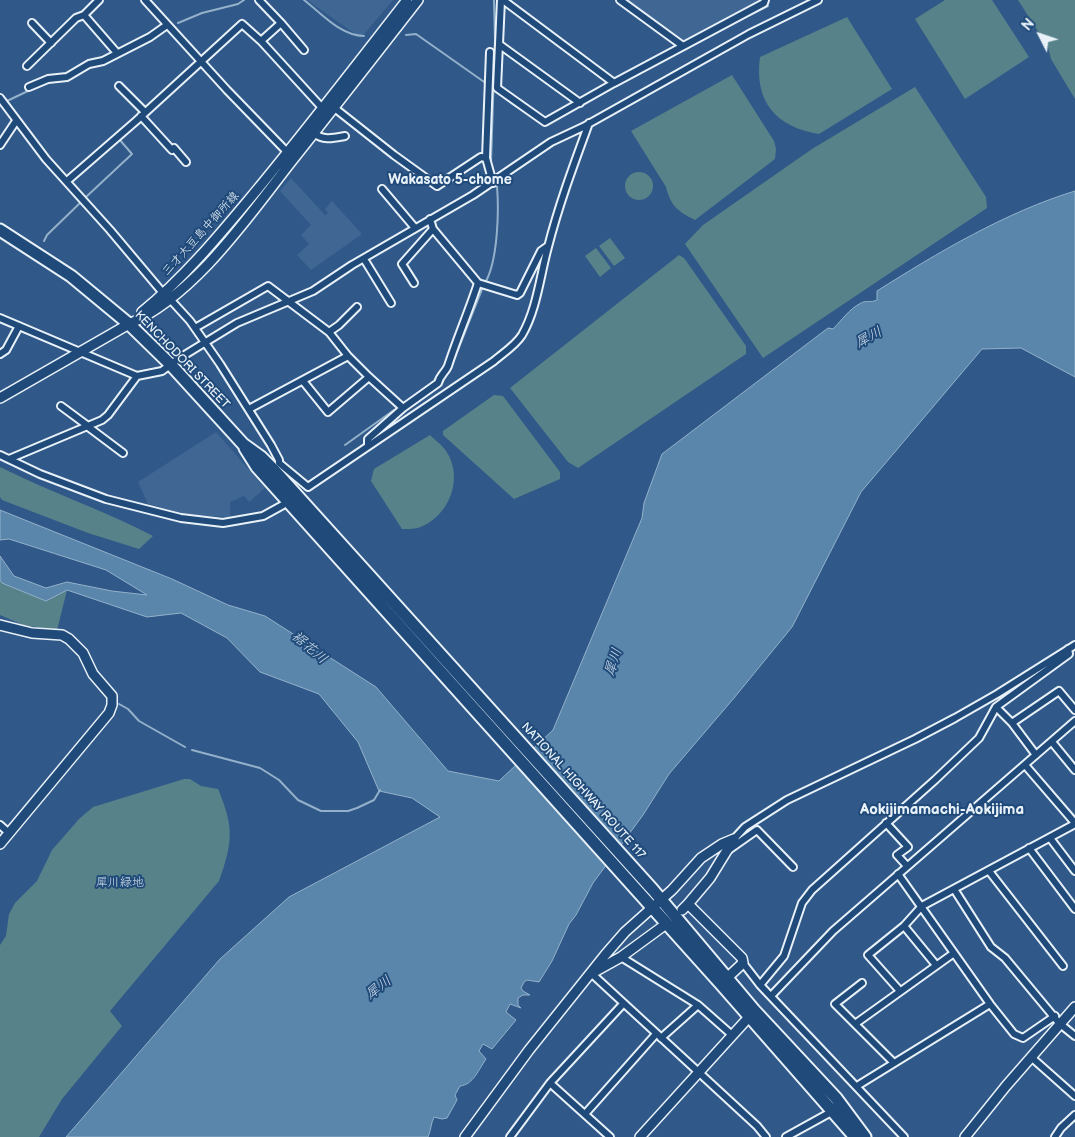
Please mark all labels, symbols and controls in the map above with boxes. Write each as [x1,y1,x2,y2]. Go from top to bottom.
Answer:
north arrow [1015,10,1065,60]
text: N [1018,15,1038,34]
district label: Wakasato 5-chome [388,172,512,188]
street label: 三才大豆島中御所線 [160,189,242,279]
street label: KENCHODORI STREET [132,308,232,412]
water label: 犀川 [853,324,885,352]
water label: 裾花川 [288,628,330,668]
water label: 犀川 [602,646,626,678]
street label: NATIONAL HIGHWAY ROUTE 117 [518,720,648,862]
district label: Aokijimamachi-Aokijima [860,801,1024,819]
park label: 犀川緑地 [96,876,144,890]
water label: 犀川 [363,973,395,1003]

